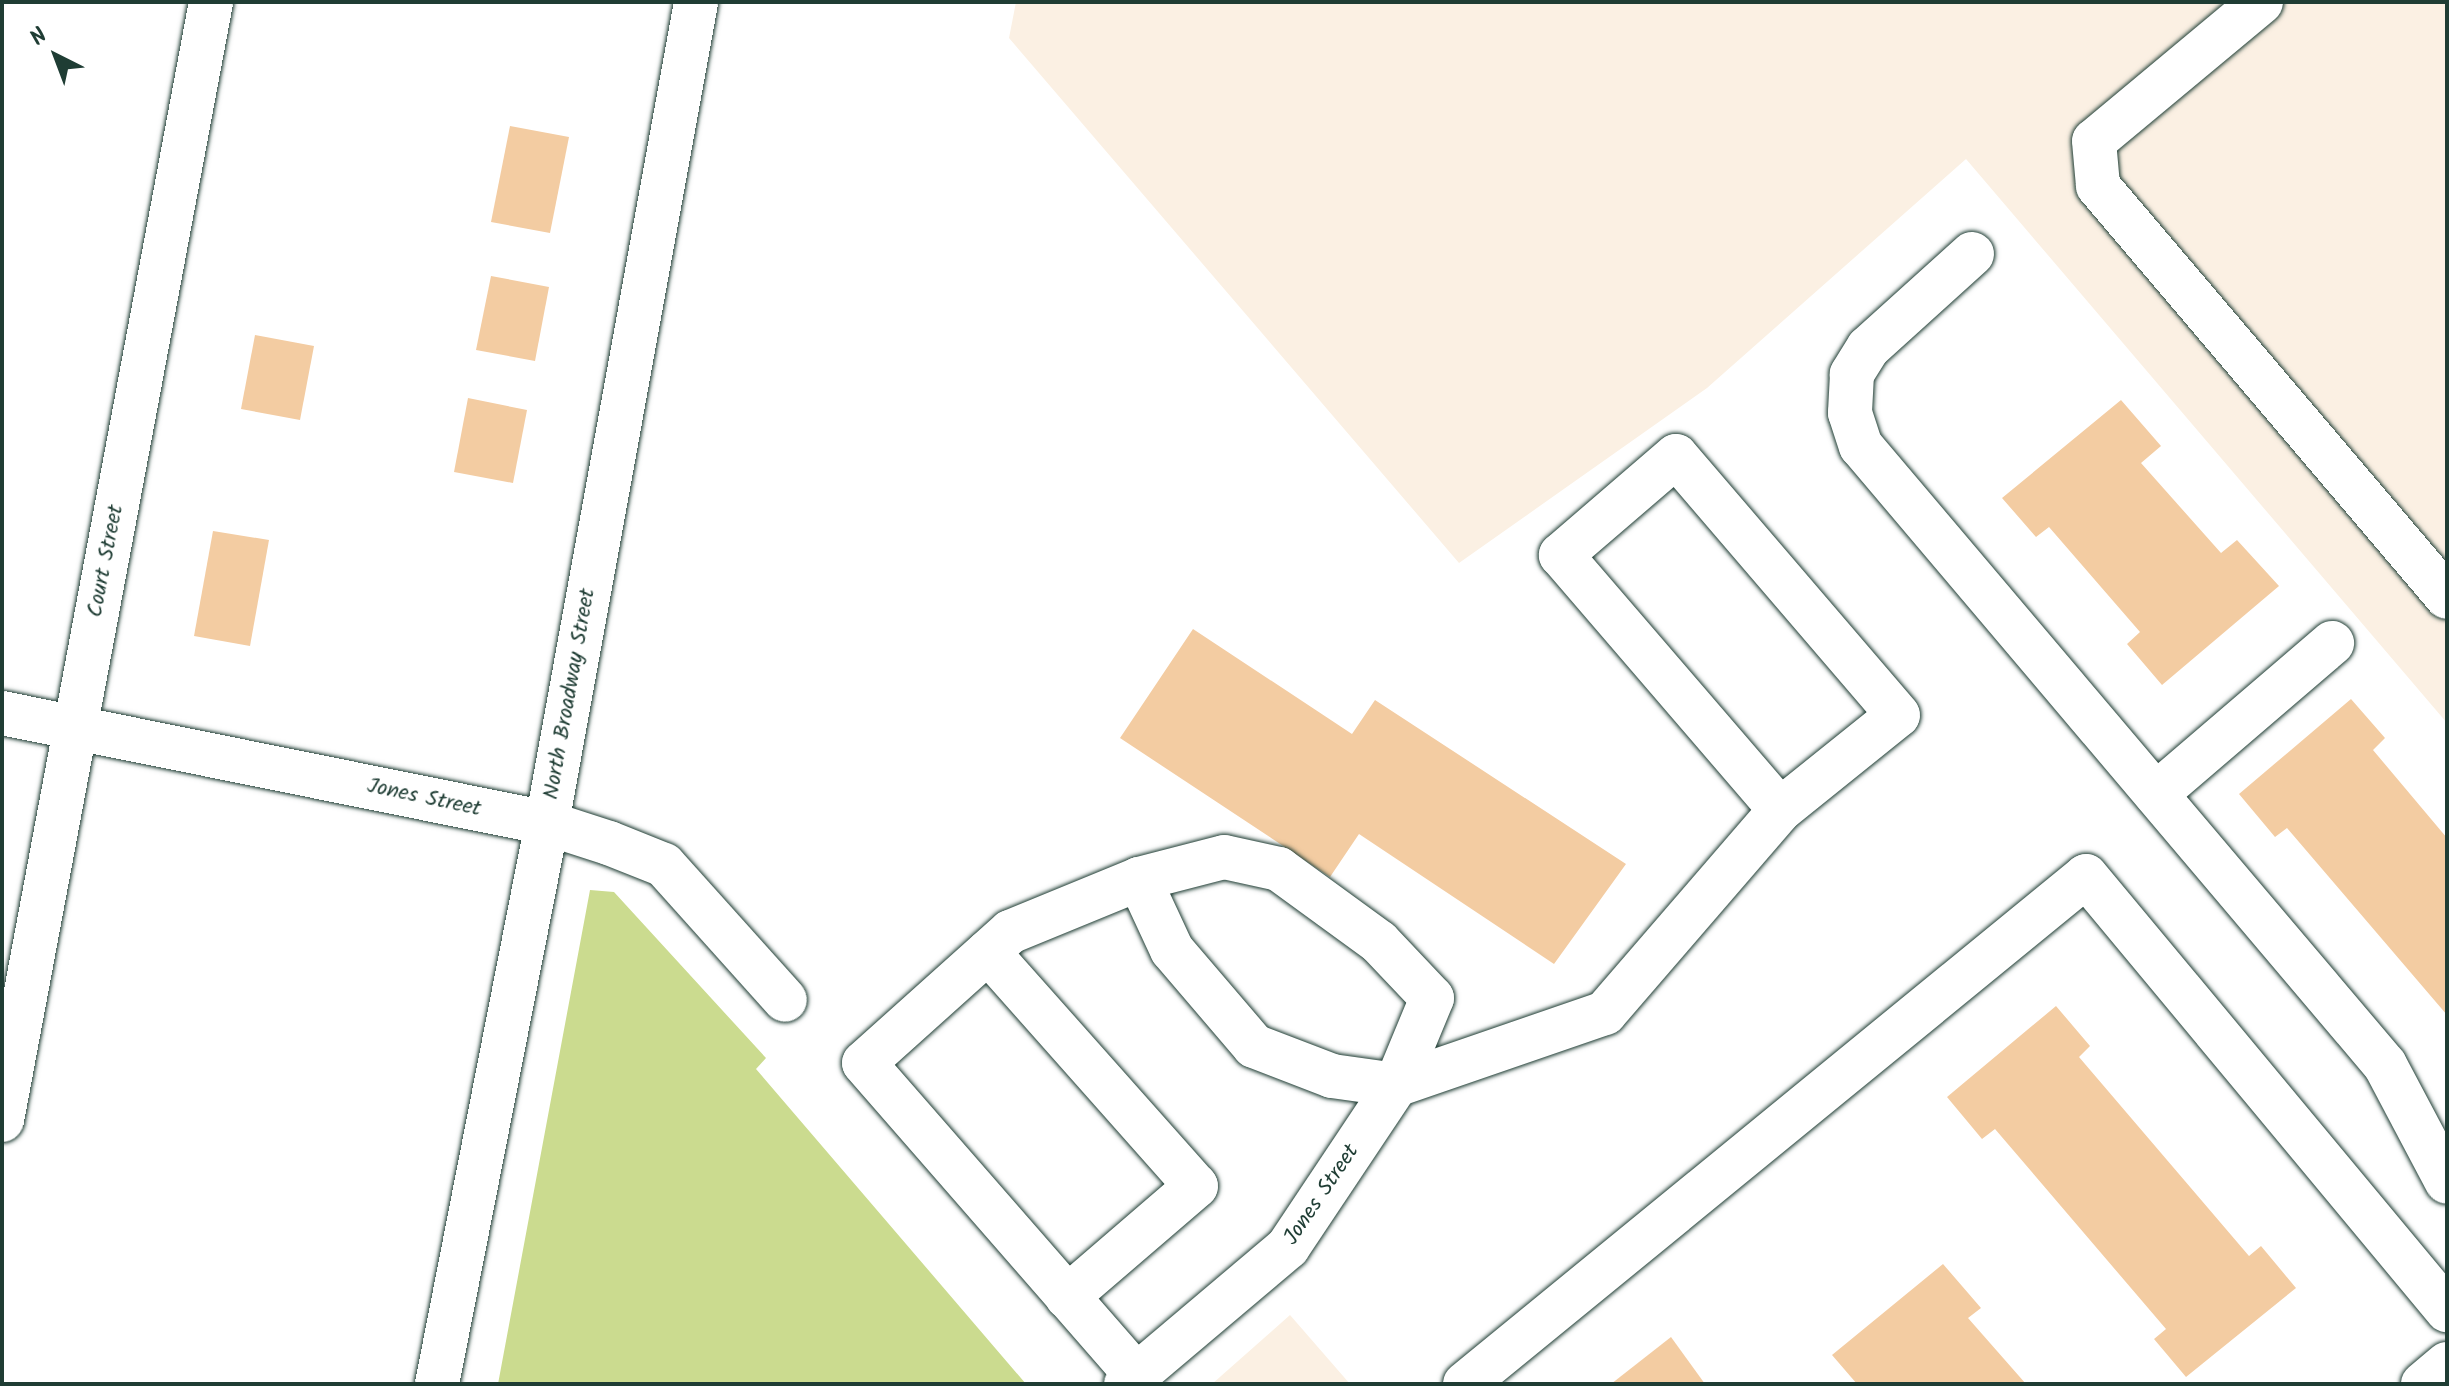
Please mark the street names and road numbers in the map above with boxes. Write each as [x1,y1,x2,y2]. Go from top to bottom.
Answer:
street label: Court Street [82,502,130,620]
street label: North Broadway Street [538,586,602,802]
street label: Jones Street [365,773,483,823]
street label: Jones Street [1279,1140,1365,1250]

